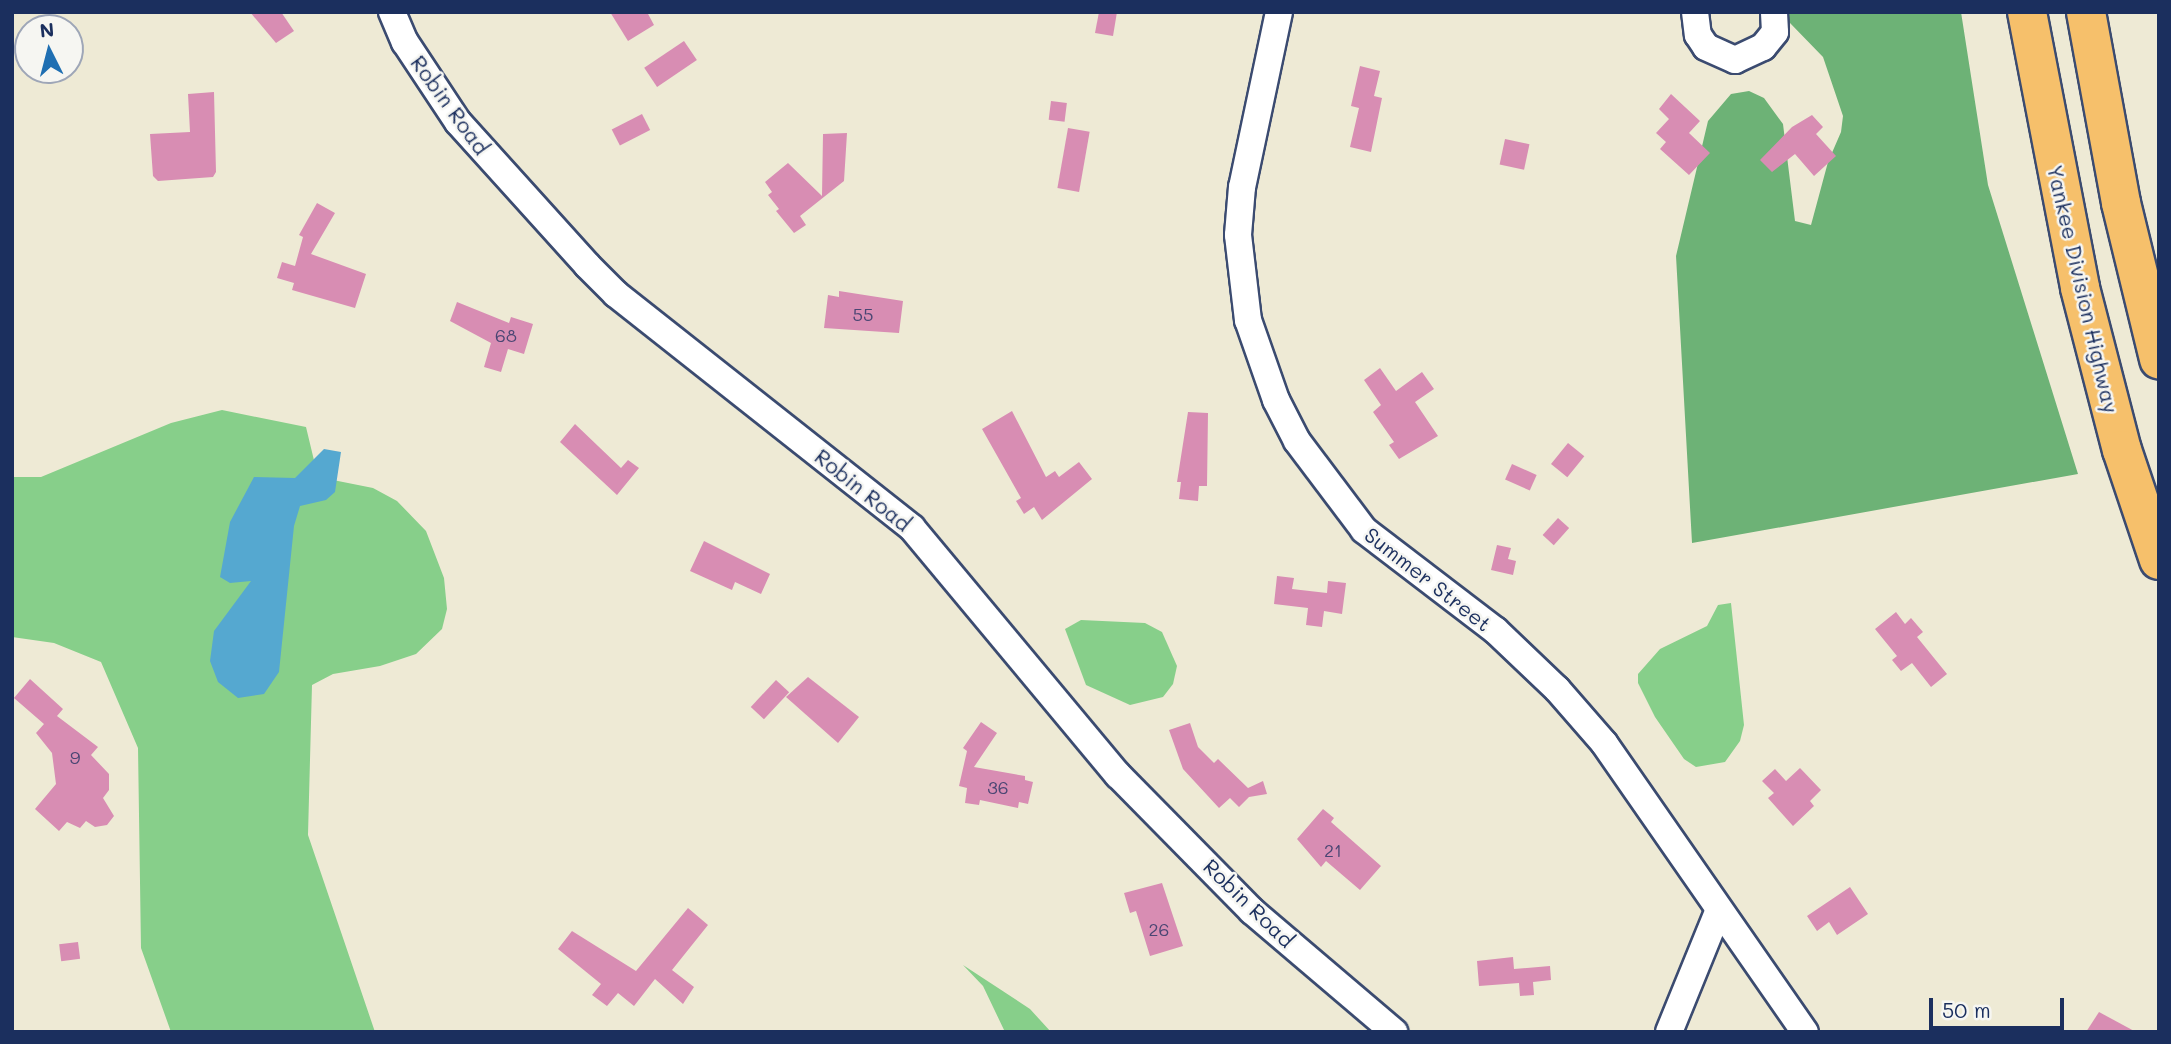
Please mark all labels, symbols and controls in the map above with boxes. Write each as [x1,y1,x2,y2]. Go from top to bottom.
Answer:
north arrow [14,14,84,84]
text: N [38,16,55,43]
street label: Robin Road [406,51,494,159]
street label: Yankee Division Highway [2042,162,2124,416]
house number: 55 [853,303,873,325]
house number: 68 [495,324,517,346]
street label: Robin Road [810,444,916,536]
street label: Summer Street [1360,522,1496,636]
house number: 9 [70,746,80,768]
house number: 36 [987,776,1009,798]
house number: 21 [1324,839,1342,861]
street label: Robin Road [1198,854,1300,952]
house number: 26 [1149,918,1169,940]
scale bar [1933,984,2068,1028]
text: 50 m [1942,996,1991,1023]

